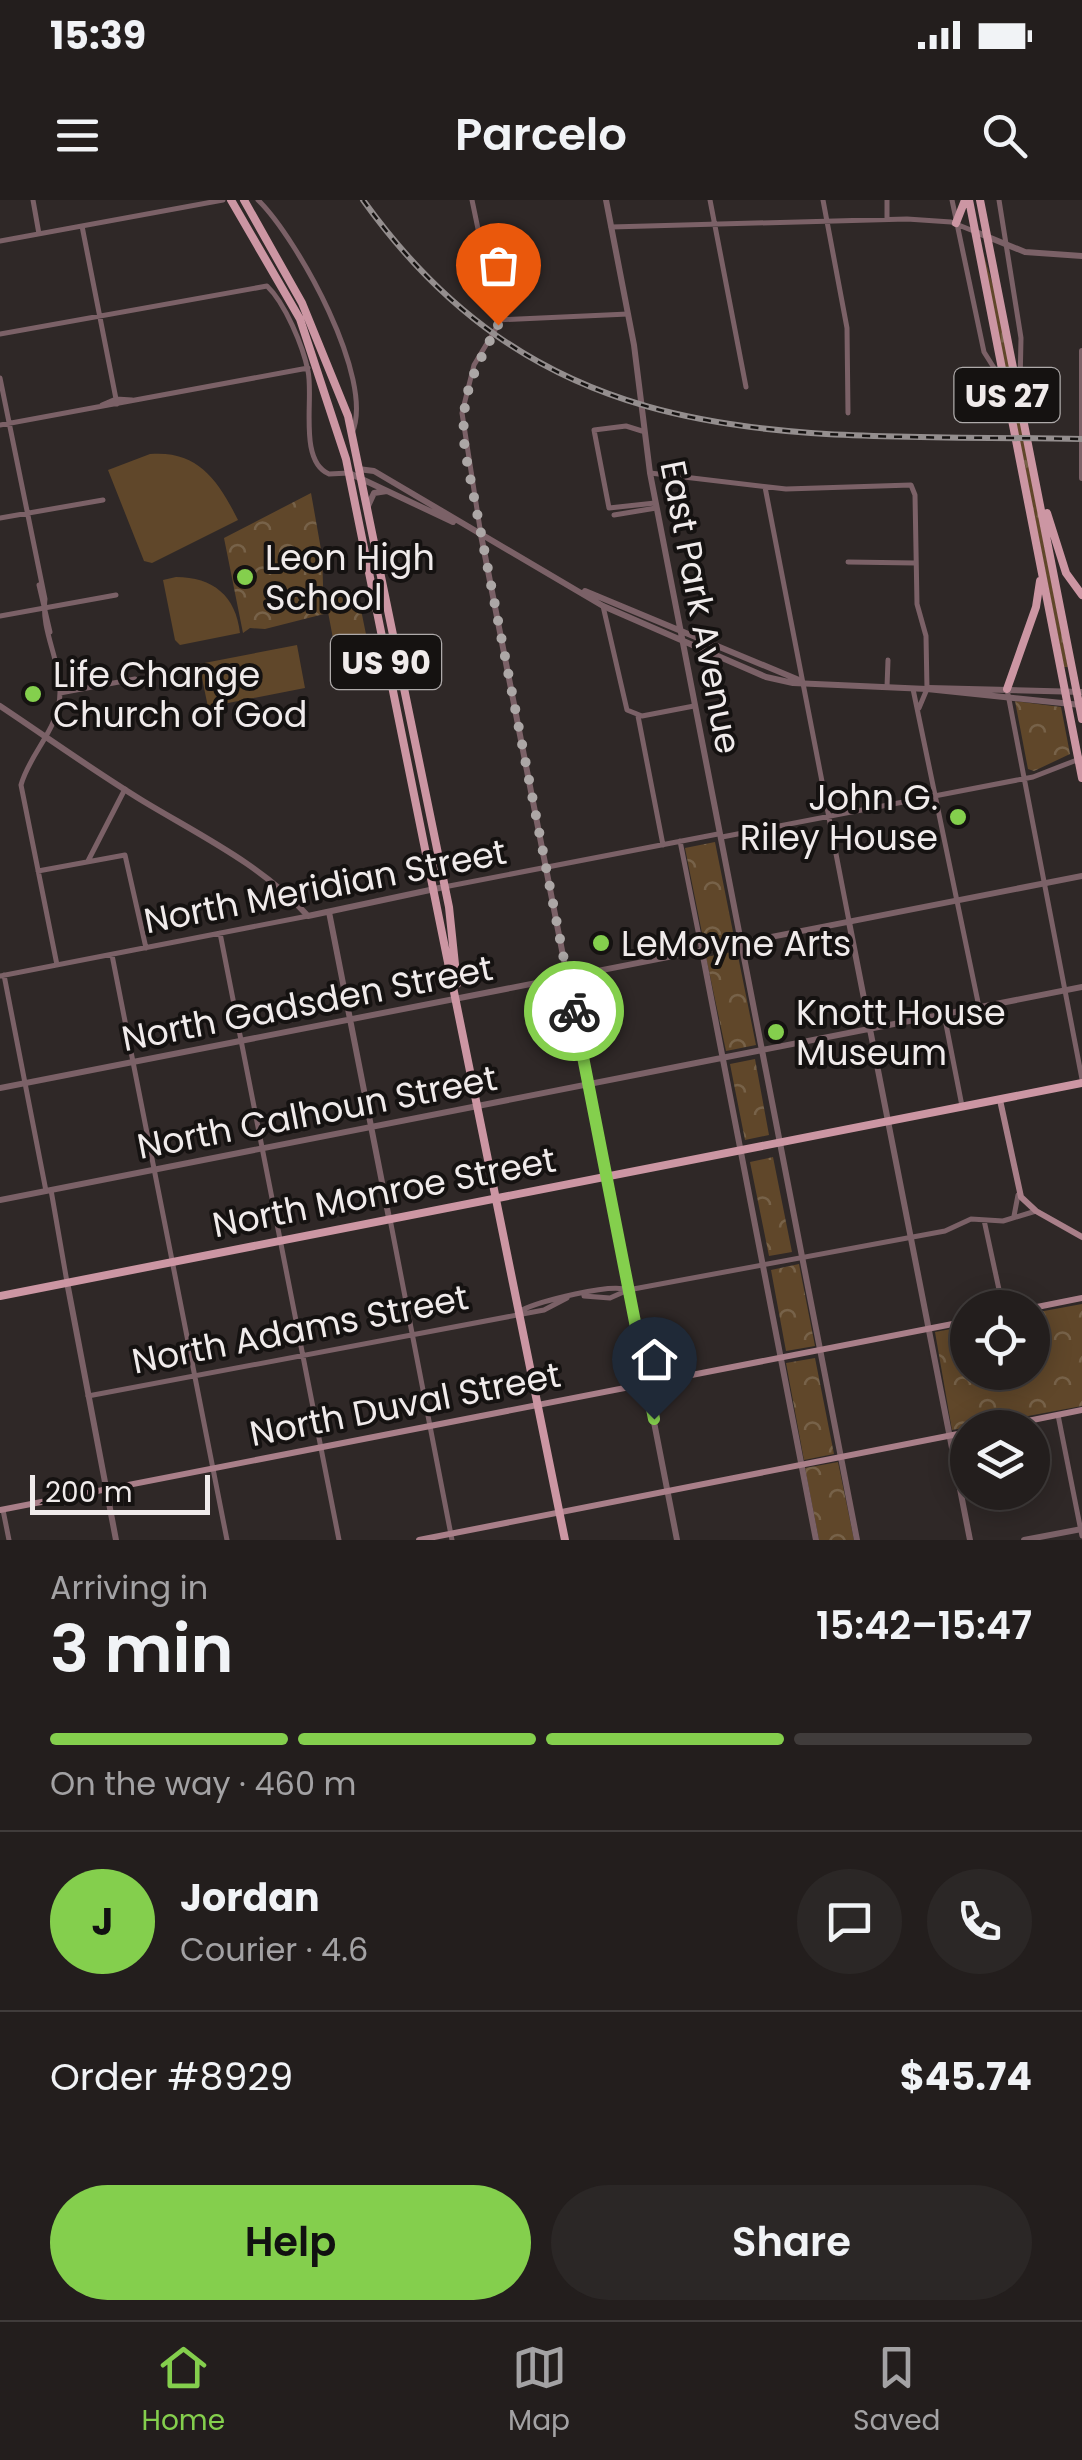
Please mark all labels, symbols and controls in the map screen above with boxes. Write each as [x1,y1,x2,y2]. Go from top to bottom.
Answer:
text: 15:39 [50,9,146,62]
text: Parcelo [455,103,627,166]
icon: menu [50,108,105,163]
icon: search [977,108,1032,163]
pin [456,223,541,326]
icon: bag [471,238,526,293]
road number: US 27 [954,368,1060,422]
street label: East Park Avenue [649,456,753,758]
place label: Leon High School [265,533,435,622]
marker: Leon High School [234,566,256,588]
road number: US 90 [331,635,441,689]
place label: Life Change Church of God [53,650,307,739]
marker: Life Change Church of God [22,683,44,705]
place label: John G. Riley House [740,773,938,862]
marker: John G. Riley House [947,806,969,828]
street label: North Meridian Street [140,827,510,945]
place label: LeMoyne Arts [621,919,851,968]
marker: LeMoyne Arts [590,932,612,954]
street label: North Gadsden Street [117,943,497,1063]
courier [524,961,624,1061]
icon: bike [547,984,602,1039]
place label: Knott House Museum [796,988,1006,1077]
marker: Knott House Museum [765,1021,787,1043]
street label: North Calhoun Street [133,1053,501,1171]
street label: North Monroe Street [208,1135,560,1249]
street label: North Adams Street [128,1272,472,1386]
map controls [950,1290,1050,1510]
button: locate [950,1290,1050,1390]
pin [612,1317,697,1420]
icon: home [627,1332,682,1387]
street label: North Duval Street [246,1350,564,1458]
button: layers [950,1410,1050,1510]
scale bar [30,1470,210,1514]
text: 200 m [45,1473,133,1512]
text: Arriving in [50,1565,208,1610]
text: 15:42–15:47 [816,1599,1032,1652]
text: 3 min [50,1604,234,1695]
text: On the way · 460 m [50,1761,357,1806]
button: chat [797,1869,902,1974]
button: phone [927,1869,1032,1974]
text: Jordan [180,1871,320,1924]
text: J [92,1895,113,1948]
text: Courier · 4.6 [180,1927,368,1972]
text: Order #8929 [50,2050,293,2103]
text: $45.74 [900,2050,1032,2103]
button: Help [50,2185,531,2300]
button: Share [551,2185,1032,2300]
tab: Home [142,2340,225,2442]
tab: Map [508,2340,570,2442]
tab: Saved [853,2340,940,2442]

